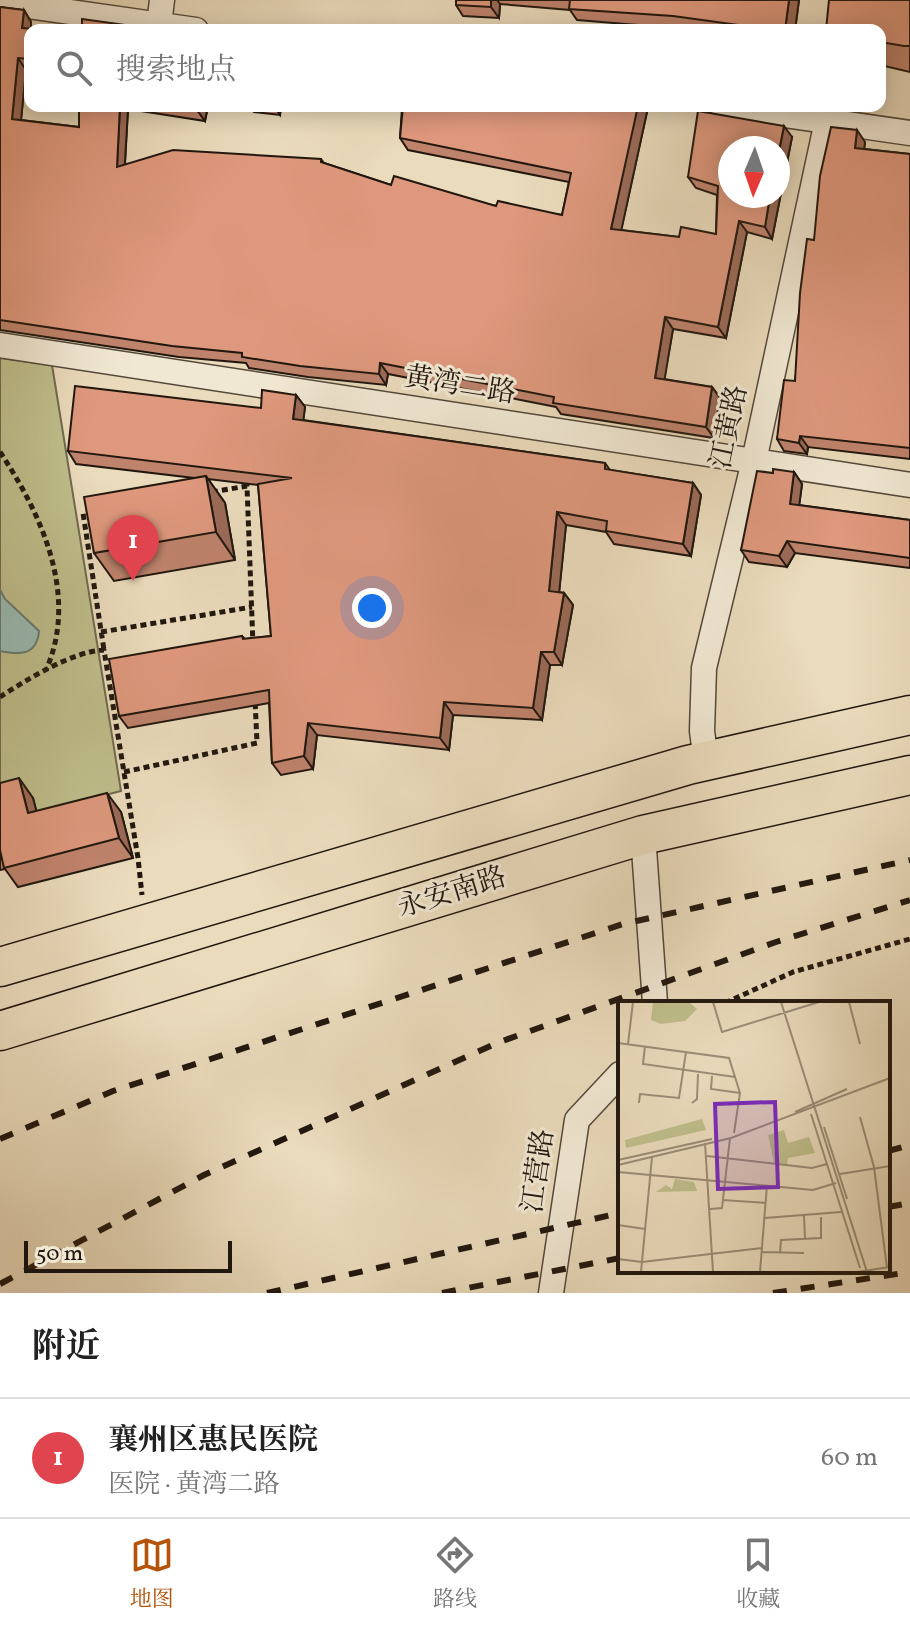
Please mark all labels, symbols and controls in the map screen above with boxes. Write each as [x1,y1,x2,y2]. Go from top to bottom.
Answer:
search box [24,24,886,112]
icon: search [52,46,96,90]
text: 搜索地点 [116,50,236,92]
north arrow [718,136,790,208]
street label: 黄湾二路 [402,358,518,414]
street label: 江黄路 [702,382,758,472]
pin: 1 [107,515,159,581]
your location [352,588,392,628]
street label: 永安南路 [393,858,511,928]
inset map [618,1001,890,1273]
street label: 江营路 [514,1127,564,1215]
scale bar [24,1237,232,1273]
text: 50 m [36,1239,83,1270]
text: 附近 [32,1325,100,1372]
text: 襄州区惠民医院 [108,1420,318,1462]
text: 1 [53,1440,63,1476]
text: 60 m [821,1440,878,1476]
text: 医院 · 黄湾二路 [108,1467,280,1503]
tab: 地图 [130,1533,174,1616]
tab: 路线 [433,1533,477,1616]
tab: 收藏 [736,1533,780,1616]

